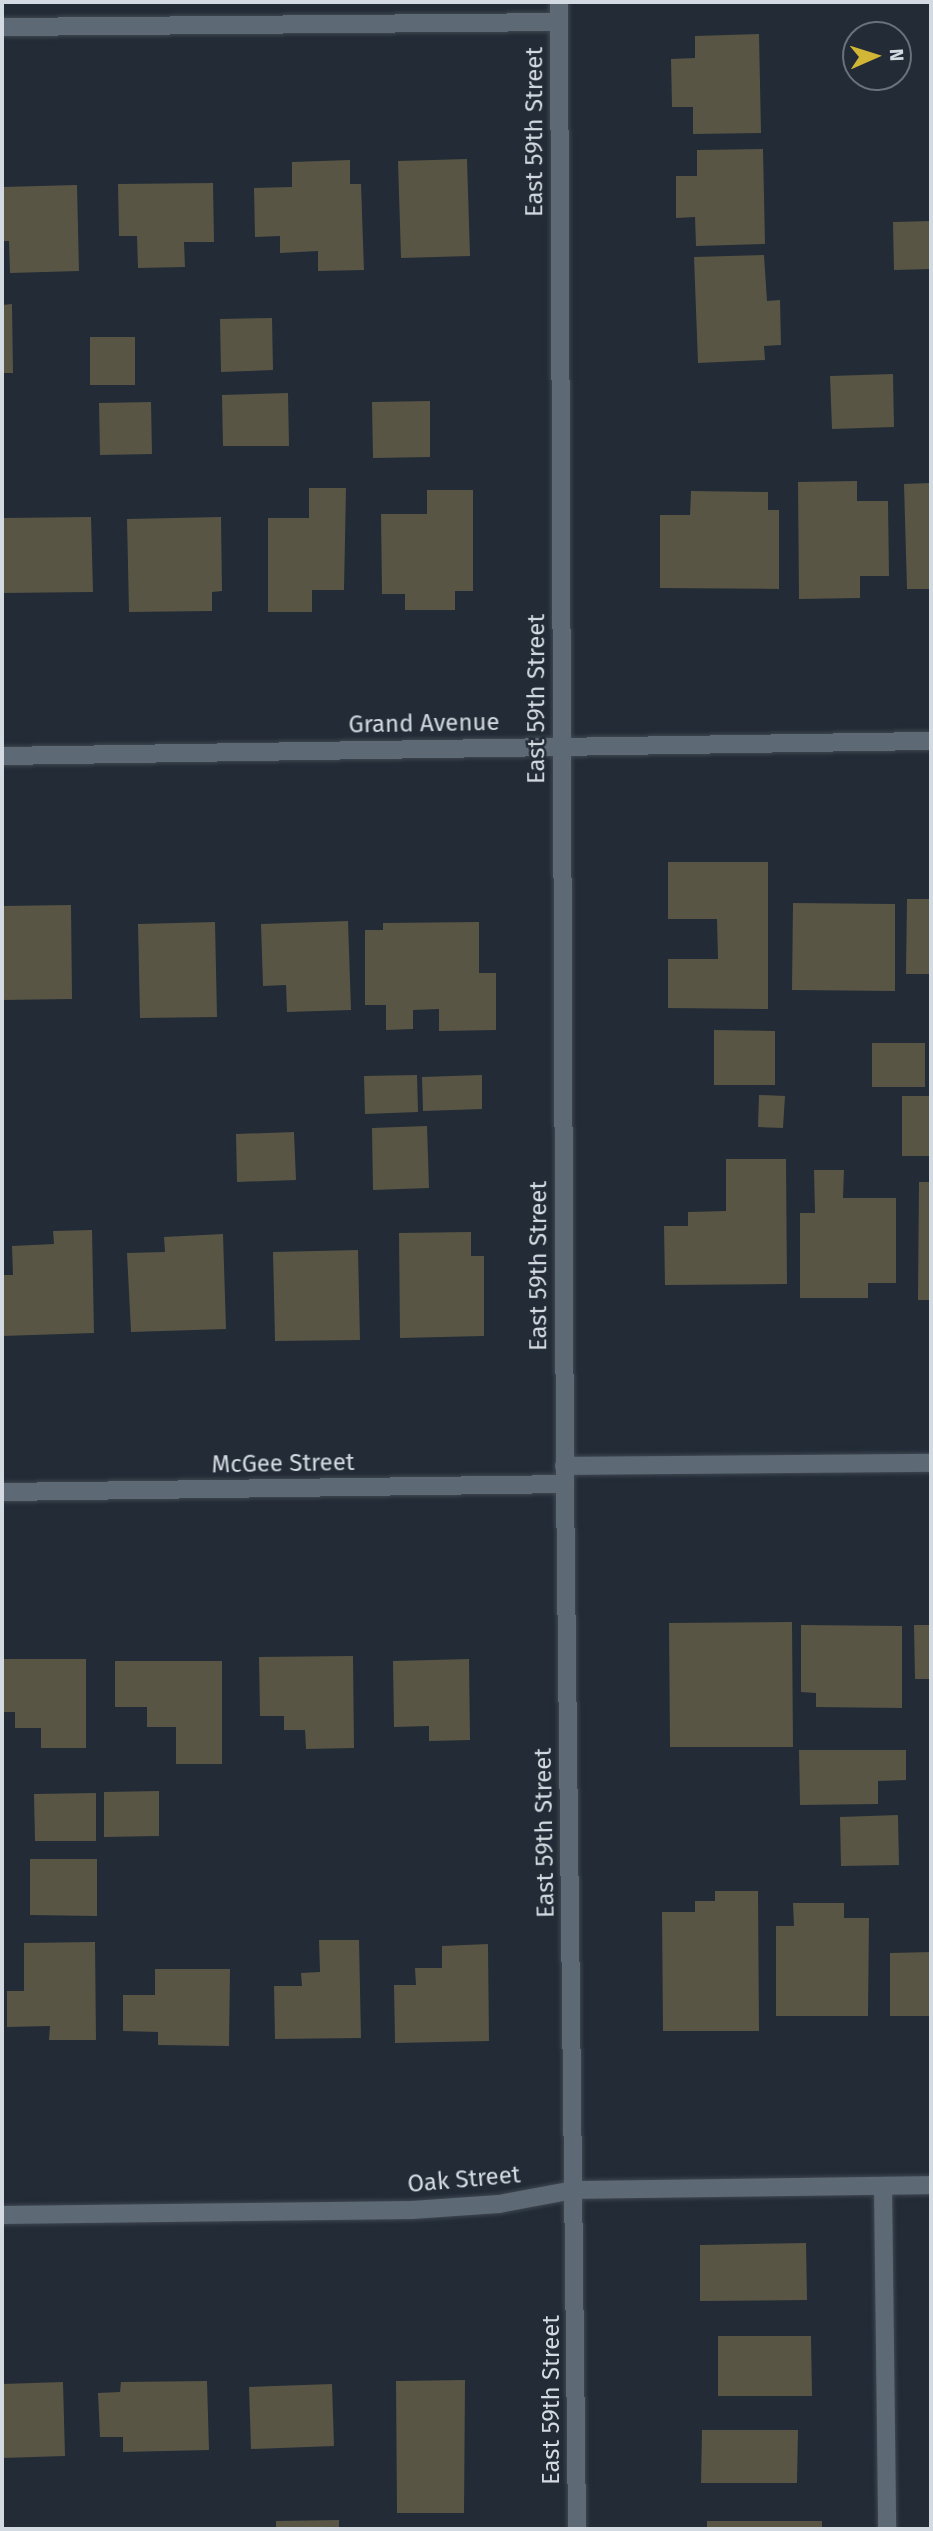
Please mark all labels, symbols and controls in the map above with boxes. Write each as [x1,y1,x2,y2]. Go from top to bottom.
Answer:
north arrow [842,21,912,91]
street label: East 59th Street [521,47,549,217]
text: N [885,48,908,62]
street label: East 59th Street [523,614,551,784]
street label: Grand Avenue [348,708,500,740]
street label: East 59th Street [525,1181,553,1351]
street label: McGee Street [211,1448,355,1480]
street label: East 59th Street [529,1748,561,1918]
street label: Oak Street [406,2161,522,2199]
street label: East 59th Street [538,2315,566,2485]

